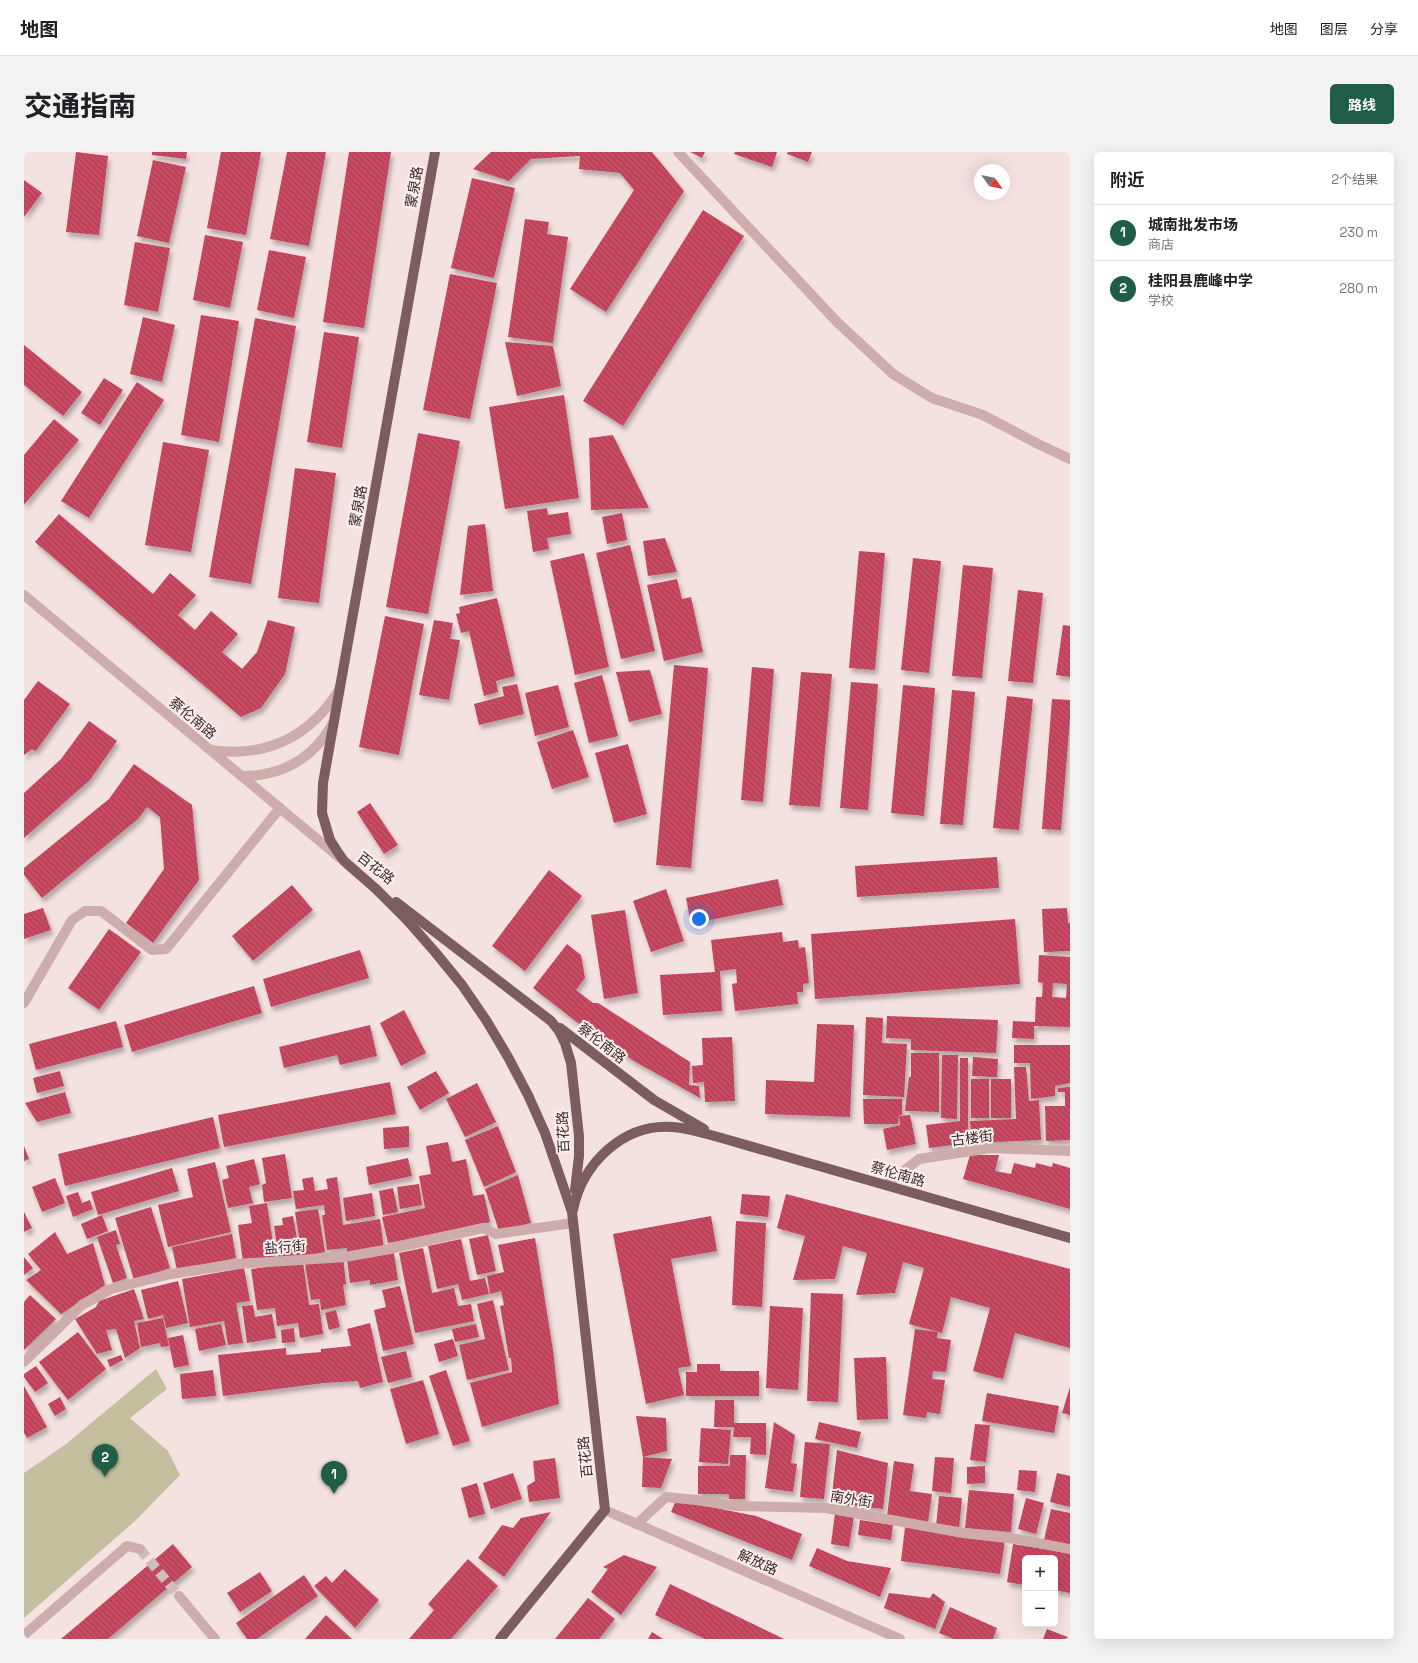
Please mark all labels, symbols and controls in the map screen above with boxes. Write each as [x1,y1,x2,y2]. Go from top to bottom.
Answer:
text: 地图 [20,17,58,42]
text: 地图 [1270,20,1298,38]
text: 图层 [1320,20,1348,38]
text: 分享 [1370,20,1398,38]
button: 路线 [1330,84,1394,124]
text: 交通指南 [24,88,136,124]
north arrow [974,164,1010,200]
street label: 蒙泉路 [401,165,427,209]
text: 附近 [1110,169,1144,191]
text: 2个结果 [1331,171,1378,188]
text: 城南批发市场 [1148,215,1238,234]
text: 1 [1120,224,1126,241]
text: 230 m [1340,224,1378,241]
text: 商店 [1148,236,1174,253]
text: 桂阳县鹿峰中学 [1148,271,1253,290]
text: 2 [1119,280,1127,297]
text: 280 m [1339,280,1378,297]
text: 学校 [1148,292,1174,309]
street label: 蒙泉路 [345,484,371,528]
street label: 蔡伦南路 [166,693,220,743]
street label: 百花路 [354,848,398,888]
your location [689,909,709,929]
street label: 蔡伦南路 [574,1019,630,1067]
street label: 百花路 [553,1111,573,1153]
street label: 古楼街 [950,1127,994,1149]
street label: 蔡伦南路 [869,1158,927,1190]
street label: 盐行街 [263,1237,307,1257]
street label: 百花路 [574,1435,596,1479]
pin: 2 [92,1444,118,1477]
pin: 1 [321,1461,347,1494]
street label: 南外街 [829,1487,873,1511]
street label: 解放路 [735,1545,781,1579]
map controls [1022,1555,1058,1627]
button: + [1022,1555,1058,1591]
button: − [1022,1591,1058,1627]

